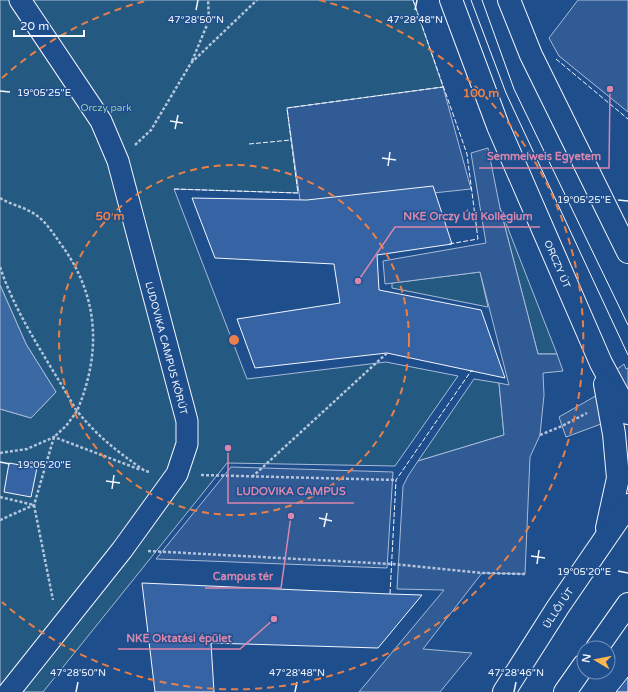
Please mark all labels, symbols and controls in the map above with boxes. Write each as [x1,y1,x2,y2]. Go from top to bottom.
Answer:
scale bar [14,12,84,38]
text: 47°28'50"N [168,14,224,26]
text: 47°28'48"N [387,14,443,26]
text: 20 m [20,19,49,33]
text: 100 m [463,86,499,100]
text: 19°05'25"E [17,87,71,99]
park label: Orczy park [80,102,132,114]
callout: Semmelweis Egyetem [479,145,609,168]
text: Semmelweis Egyetem [487,150,601,164]
text: 19°05'25"E [557,194,611,206]
callout: NKE Orczy Úti Kollégium [395,204,540,227]
text: 50 m [95,209,125,223]
text: NKE Orczy Úti Kollégium [403,209,533,224]
street label: ORCZY ÚT [541,239,573,290]
street label: LUDOVIKA CAMPUS KÖRÚT [142,280,190,416]
centre of rings [227,333,241,347]
text: 19°05'20"E [17,459,71,471]
callout: LUDOVIKA CAMPUS [228,480,354,503]
text: LUDOVIKA CAMPUS [236,485,346,498]
callout: Campus tér [205,565,281,588]
text: 19°05'20"E [557,566,611,578]
text: Campus tér [213,570,274,584]
street label: ÜLLŐI ÚT [541,586,577,631]
callout: NKE Oktatási épület [118,626,240,649]
text: NKE Oktatási épület [126,632,233,646]
north arrow [576,640,616,680]
text: N [579,653,594,664]
text: 47°28'50"N [50,667,106,679]
text: 47°28'48"N [269,667,325,679]
text: 47°28'46"N [488,667,544,679]

